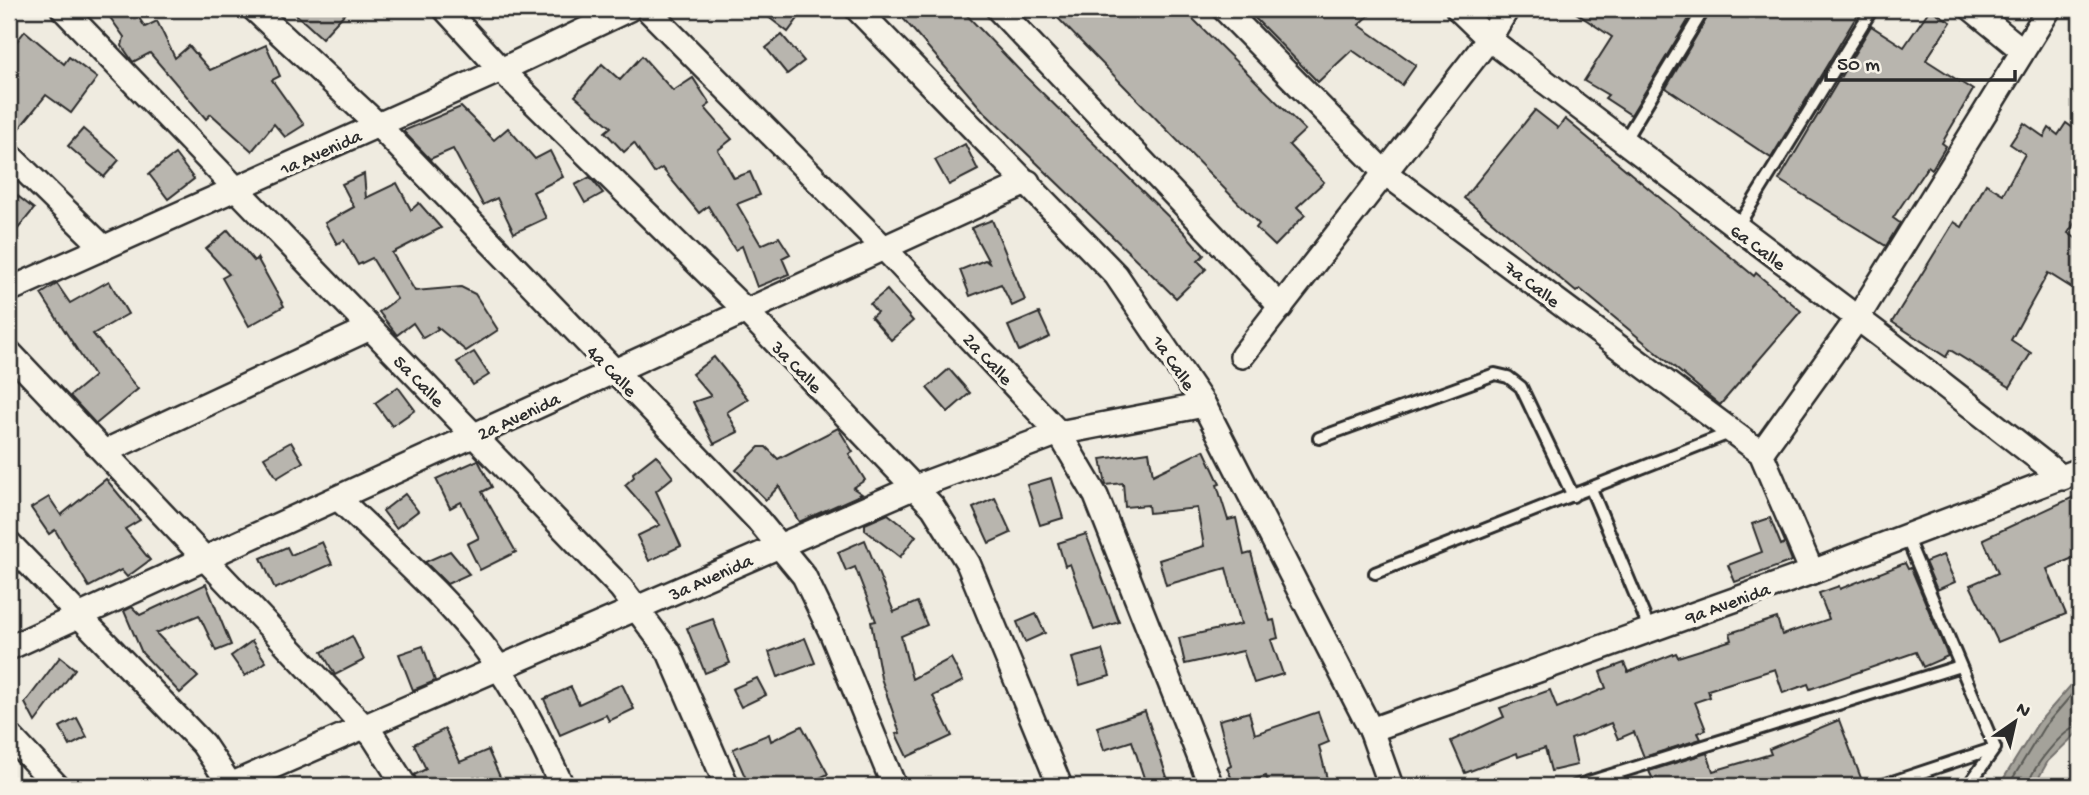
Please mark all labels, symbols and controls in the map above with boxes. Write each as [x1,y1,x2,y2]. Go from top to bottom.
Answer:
scale bar [1826,38,2016,82]
text: 50 m [1837,54,1880,79]
street label: 1a Avenida [276,125,367,183]
street label: 6a Calle [1725,220,1789,277]
street label: 7a Calle [1498,257,1564,314]
street label: 2a Calle [956,329,1017,392]
street label: 1a Calle [1145,331,1199,396]
street label: 3a Calle [764,337,826,400]
street label: 4a Calle [580,342,641,403]
street label: 5a Calle [387,351,448,414]
street label: 2a Avenida [474,388,566,447]
street label: 3a Avenida [665,550,758,608]
street label: 9a Avenida [1682,579,1775,632]
north arrow [1980,686,2050,756]
text: N [2011,698,2034,724]

